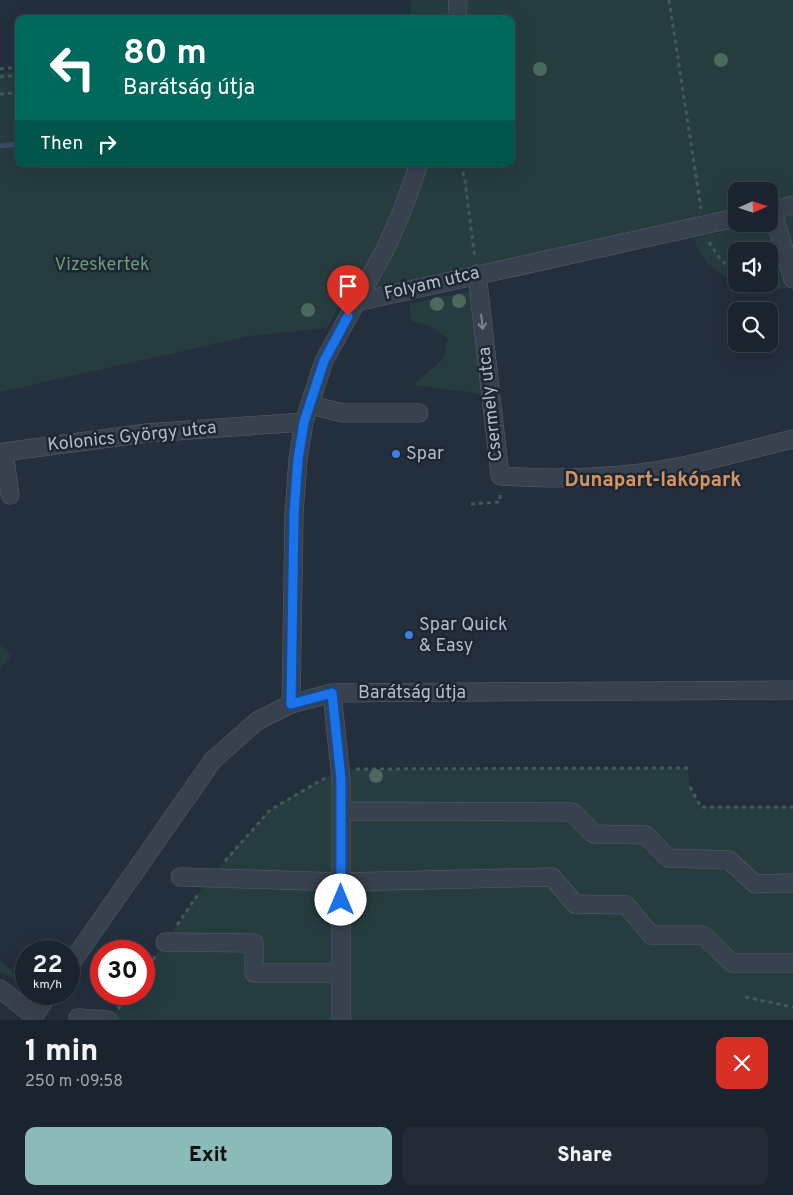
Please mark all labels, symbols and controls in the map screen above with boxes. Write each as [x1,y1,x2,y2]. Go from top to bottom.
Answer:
text: 80 m [123,32,207,76]
icon: left [40,35,105,100]
text: Barátság útja [123,75,255,102]
icon: right [93,130,121,158]
text: Then [40,132,83,156]
north arrow [728,182,778,232]
map controls [728,182,778,352]
button: sound [728,242,778,292]
park label: Vizeskertek [54,254,150,277]
street label: Folyam utca [382,262,482,306]
pin [327,265,369,316]
icon: arrive [334,272,362,300]
button: search [728,302,778,352]
one-way arrow [477,314,487,330]
street label: Csermely utca [474,345,508,463]
street label: Kolonics György utca [46,417,218,457]
place label: Spar [406,443,444,466]
marker: Spar [390,448,402,460]
district label: Dunapart-lakópark [564,468,742,494]
place label: Spar Quick & Easy [419,614,508,658]
marker: Spar Quick & Easy [403,629,415,641]
street label: Barátság útja [358,682,466,705]
position arrow [314,873,366,925]
speed limit sign: 30 [90,940,155,1005]
text: 22 [32,950,63,982]
text: km/h [33,977,62,993]
text: 1 min [25,1034,98,1071]
button: close [716,1037,768,1089]
text: 250 m · 09:58 [25,1072,123,1092]
button: Exit [25,1127,392,1185]
button: Share [402,1127,768,1185]

